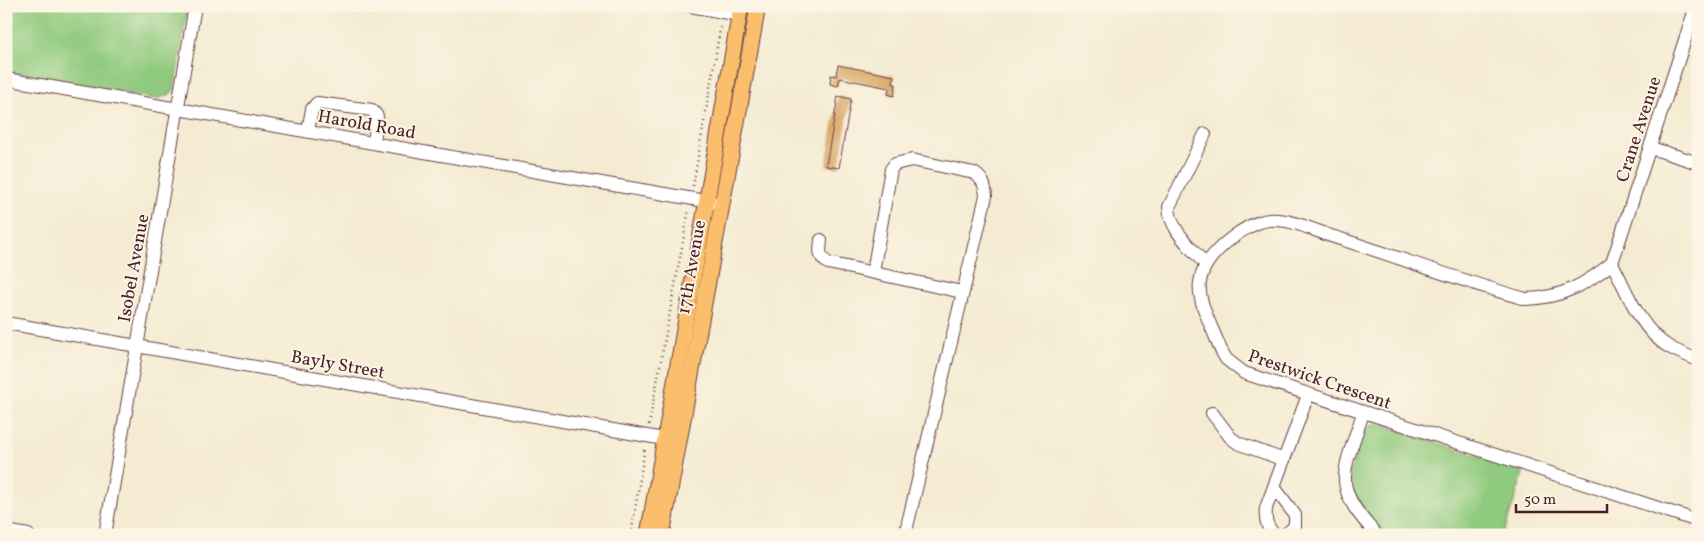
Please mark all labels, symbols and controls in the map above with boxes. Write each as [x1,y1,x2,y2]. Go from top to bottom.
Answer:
street label: Crane Avenue [1611,73,1668,186]
street label: Harold Road [316,105,418,146]
street label: Isobel Avenue [113,212,156,324]
street label: 17th Avenue [672,218,713,316]
street label: Prestwick Crescent [1244,344,1395,417]
street label: Bayly Street [289,345,387,386]
scale bar [1516,481,1608,513]
text: 50 m [1524,490,1556,511]

